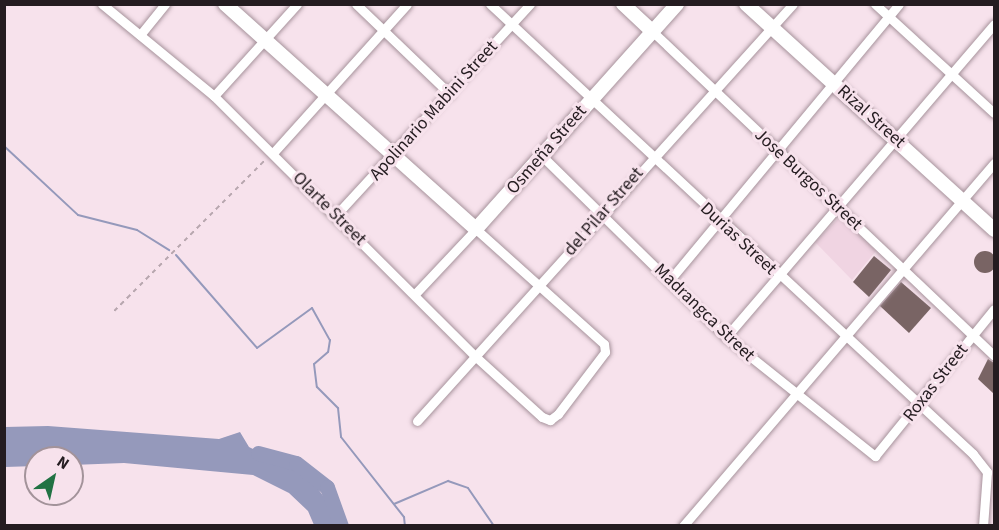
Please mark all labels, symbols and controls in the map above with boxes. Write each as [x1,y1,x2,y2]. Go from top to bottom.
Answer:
street label: Apolinario Mabini Street [365,37,503,185]
street label: Rizal Street [832,81,910,153]
street label: Osmeña Street [502,101,592,199]
street label: Jose Burgos Street [750,124,866,236]
street label: del Pilar Street [560,163,648,261]
street label: Olarte Street [288,168,370,250]
street label: Durias Street [695,198,781,280]
street label: Madrangca Street [649,260,759,366]
street label: Roxas Street [899,340,973,426]
north arrow [24,446,84,506]
text: N [52,451,74,475]

